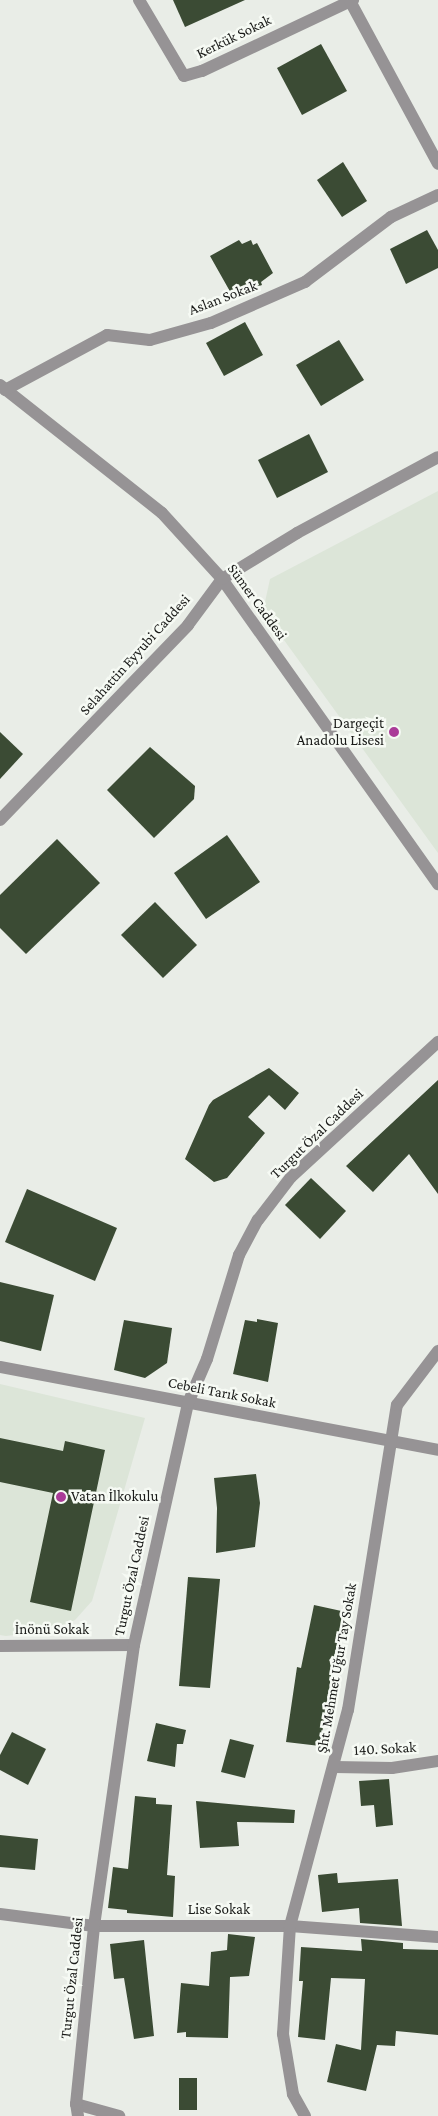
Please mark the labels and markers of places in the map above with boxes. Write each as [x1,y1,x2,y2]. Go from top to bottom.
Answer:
place label: Dargeçit Anadolu Lisesi [297,714,384,749]
marker: Dargeçit Anadolu Lisesi [388,726,400,738]
place label: Vatan İlkokulu [71,1488,158,1506]
marker: Vatan İlkokulu [55,1491,67,1503]

